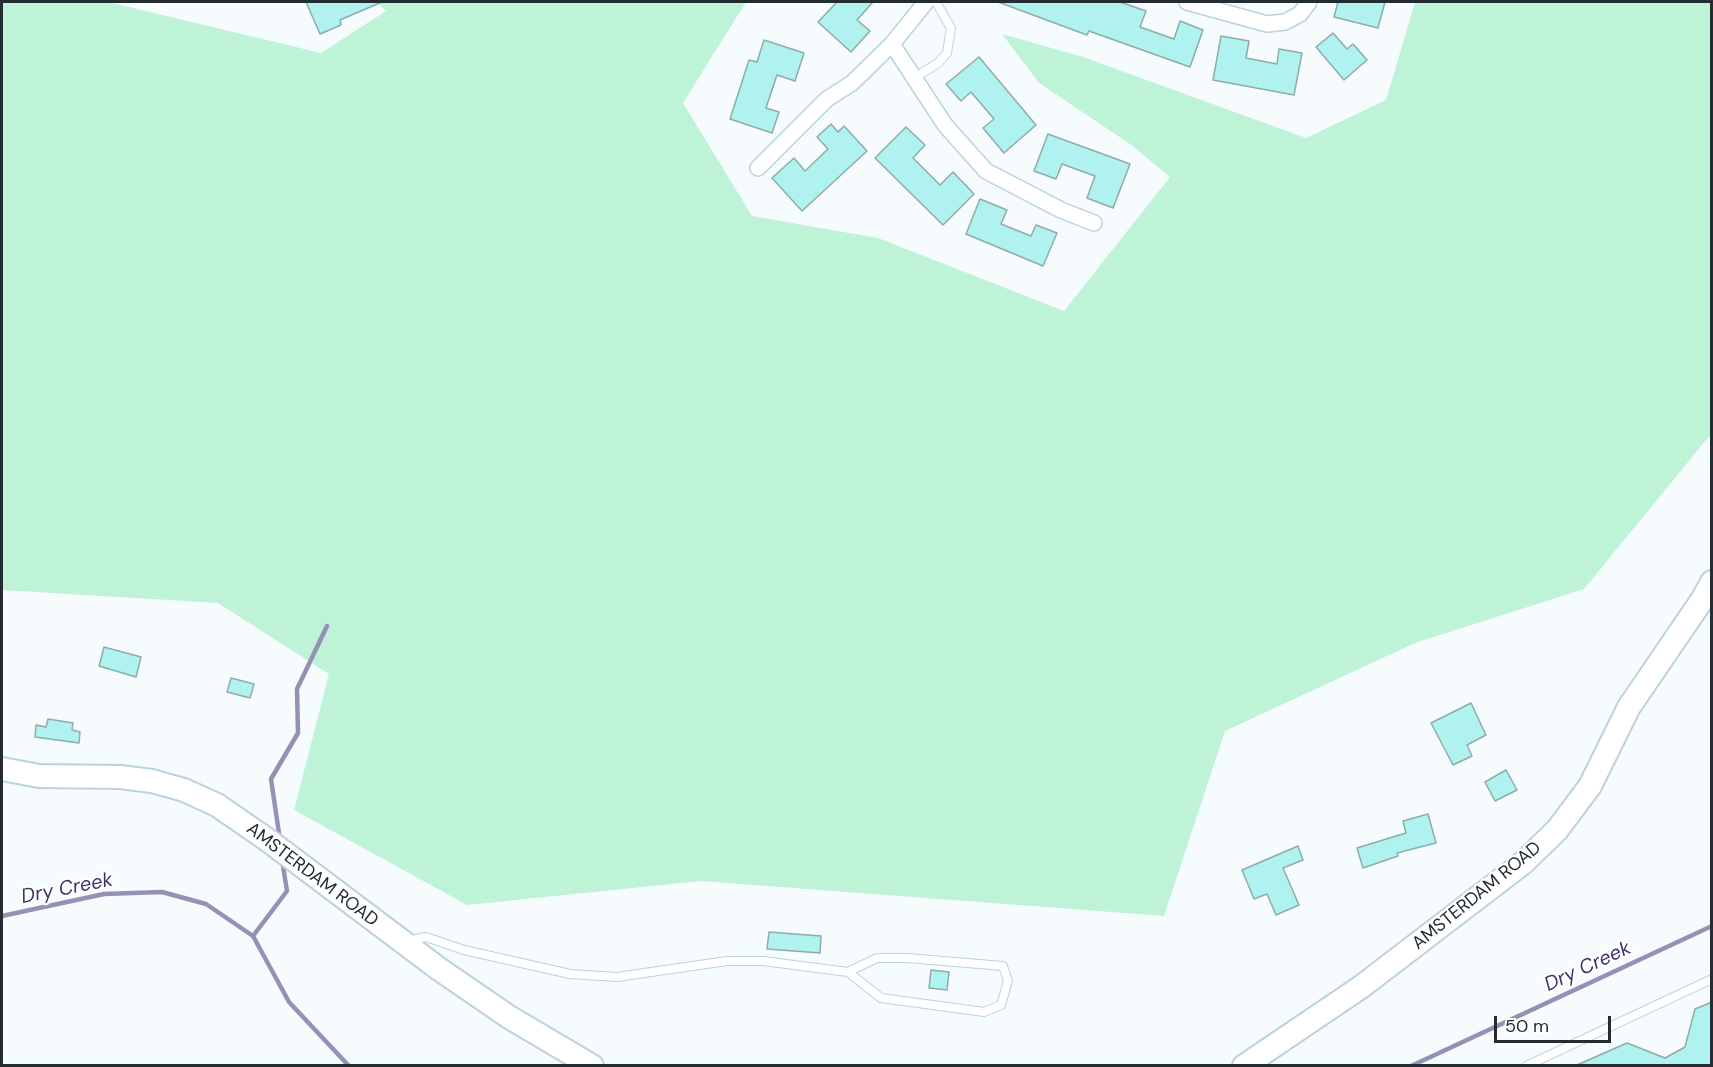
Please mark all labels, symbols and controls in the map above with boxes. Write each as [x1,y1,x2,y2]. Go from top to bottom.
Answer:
street label: AMSTERDAM ROAD [242,818,382,932]
street label: AMSTERDAM ROAD [1408,837,1546,955]
water label: Dry Creek [19,868,115,910]
water label: Dry Creek [1541,937,1635,997]
scale bar [1497,1004,1614,1042]
text: 50 m [1505,1014,1549,1038]

